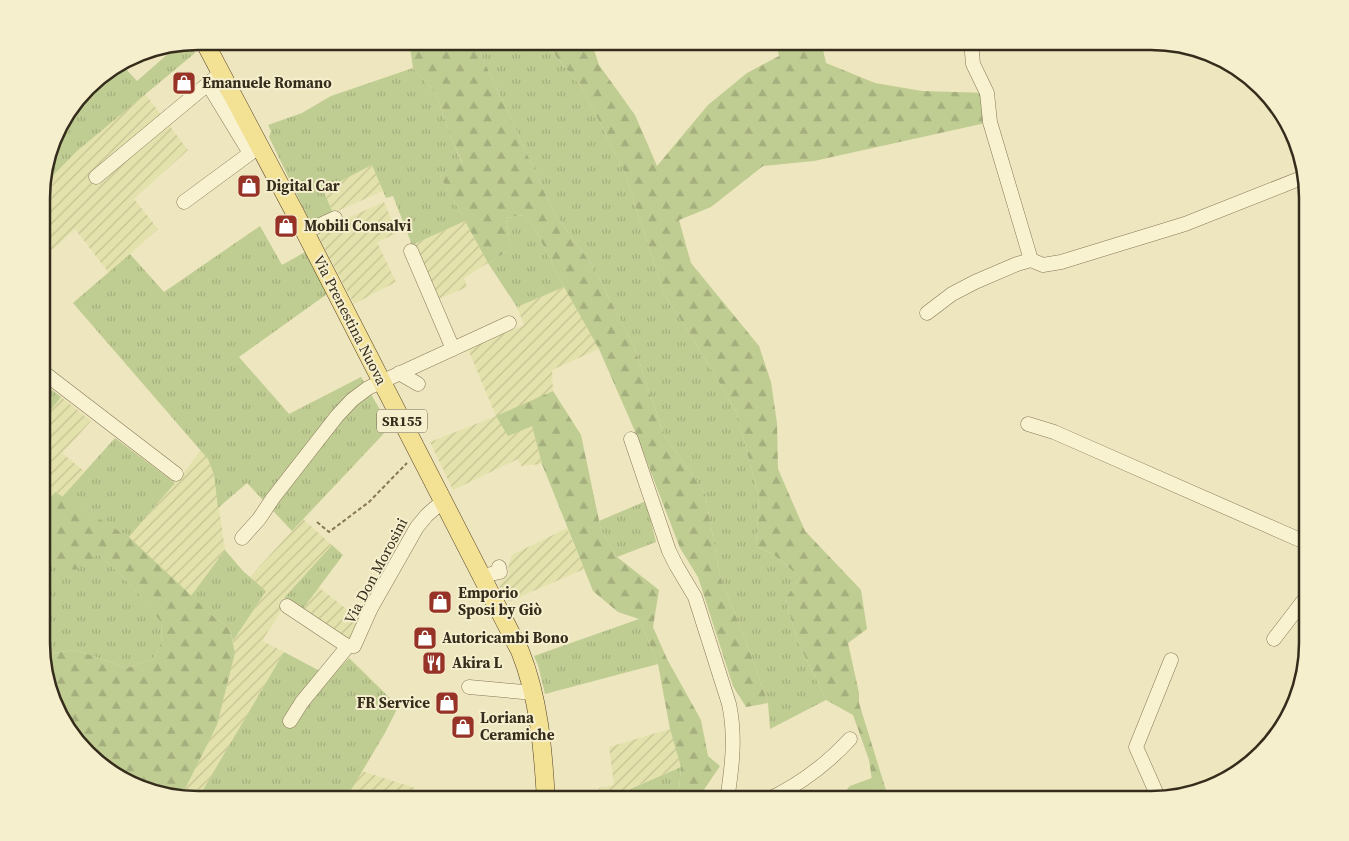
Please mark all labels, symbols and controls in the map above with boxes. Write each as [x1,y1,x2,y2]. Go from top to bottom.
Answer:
shop icon: Emanuele Romano [171,70,197,96]
place label: Emanuele Romano [202,72,332,93]
shop icon: Digital Car [236,173,262,199]
place label: Digital Car [266,175,340,196]
shop icon: Mobili Consalvi [273,213,299,239]
place label: Mobili Consalvi [304,215,411,236]
street label: Via Prenestina Nuova [309,251,392,389]
road number: SR155 [377,410,427,432]
street label: Via Don Morosini [339,514,412,627]
place label: Emporio Sposi by Giò [458,582,543,620]
shop icon: Emporio Sposi by Giò [427,589,453,615]
shop icon: Autoricambi Bono [412,625,438,651]
place label: Autoricambi Bono [442,627,569,648]
restaurant icon: Akira L [421,650,447,676]
place label: Akira L [452,652,503,673]
shop icon: FR Service [434,690,460,716]
place label: FR Service [357,692,430,713]
place label: Loriana Ceramiche [480,707,555,745]
shop icon: Loriana Ceramiche [450,714,476,740]

